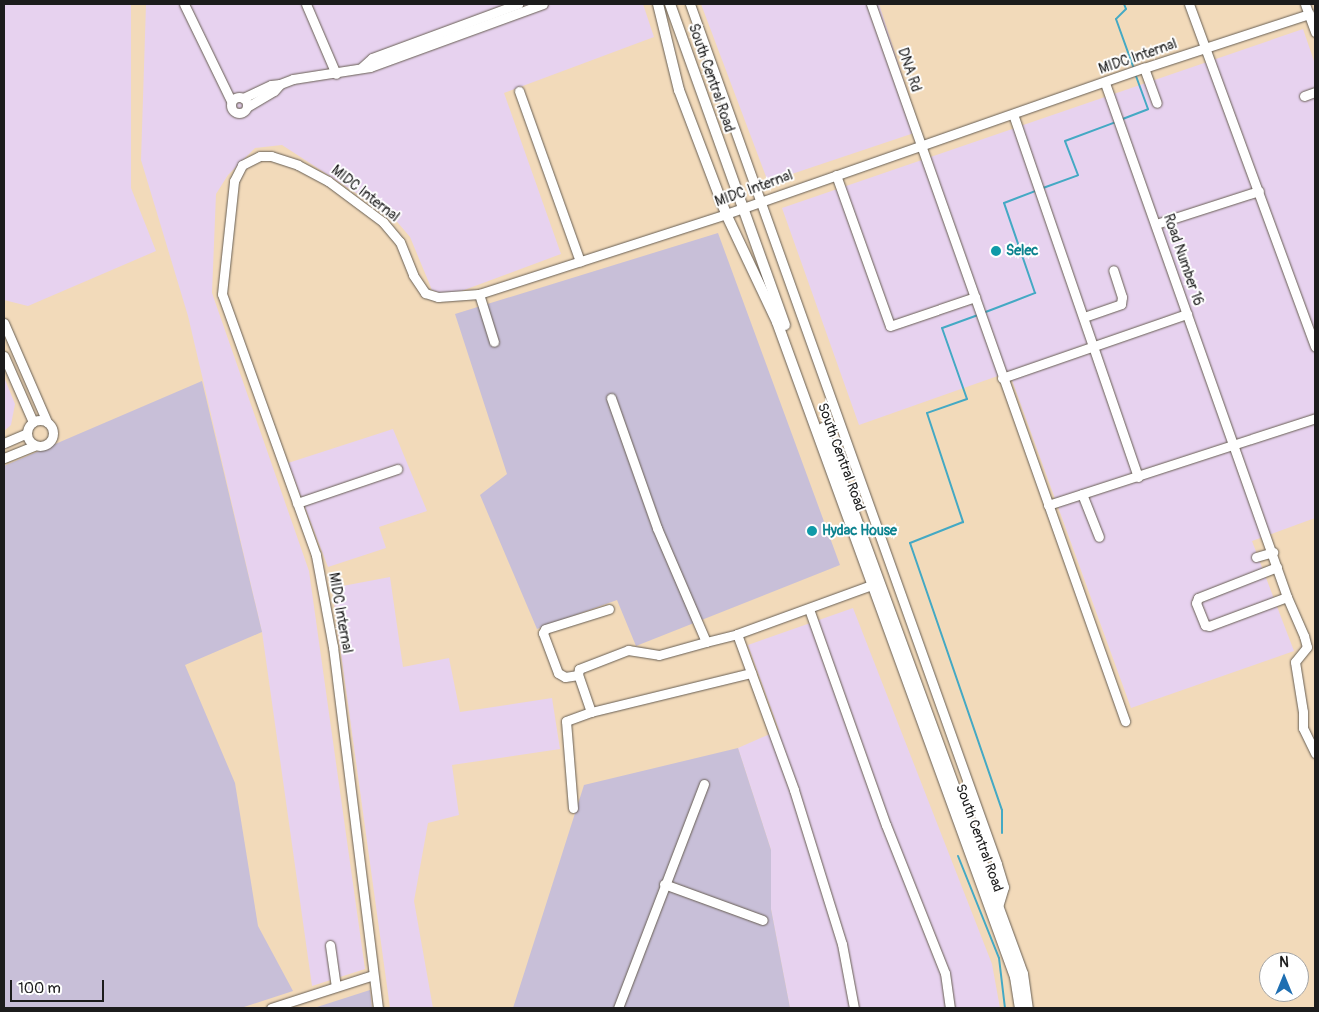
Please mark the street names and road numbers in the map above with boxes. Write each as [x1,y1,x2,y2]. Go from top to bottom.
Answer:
street label: South Central Road [685,22,737,134]
street label: MIDC Internal [1097,36,1179,78]
street label: DNA Rd [894,46,924,94]
street label: MIDC Internal [328,162,402,226]
street label: MIDC Internal [713,167,795,211]
street label: Road Number 16 [1159,212,1207,308]
street label: South Central Road [814,401,868,513]
street label: MIDC Internal [325,571,355,655]
street label: South Central Road [952,782,1006,894]

